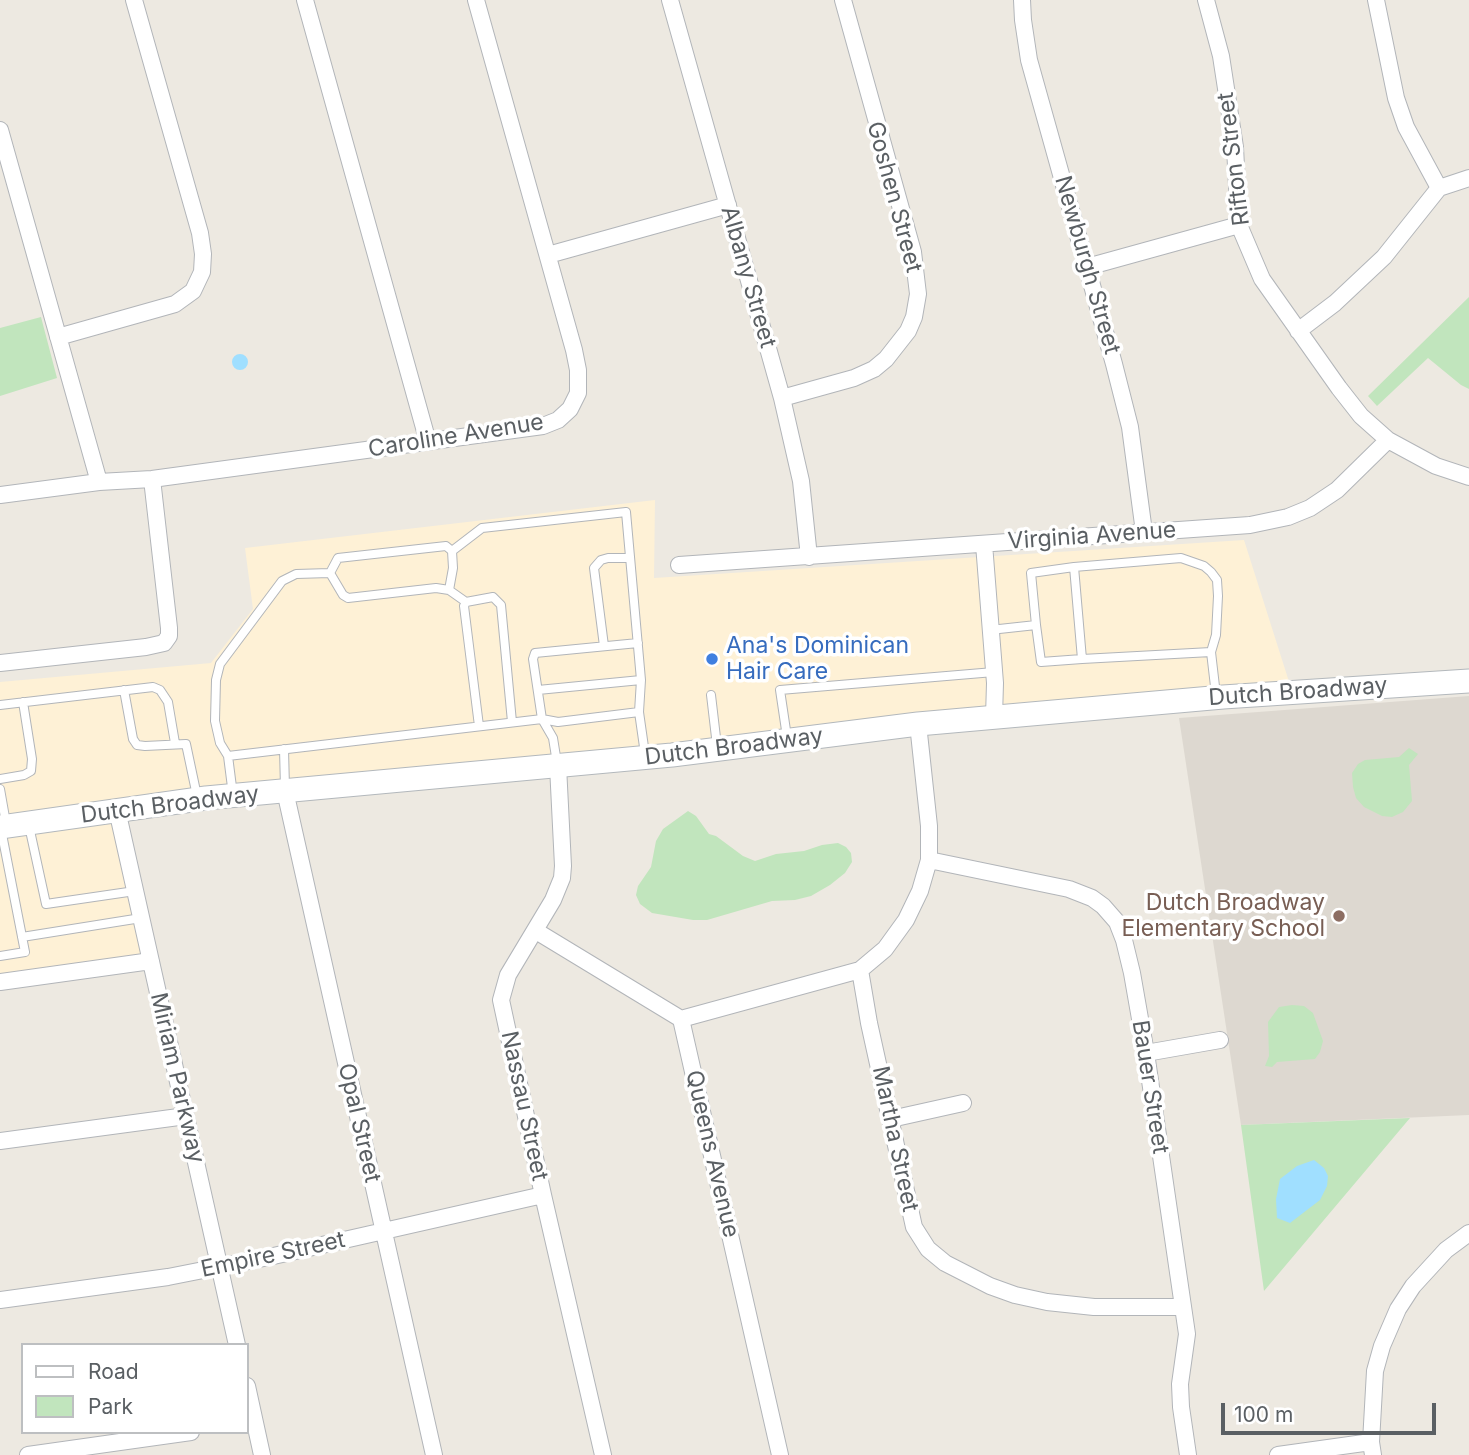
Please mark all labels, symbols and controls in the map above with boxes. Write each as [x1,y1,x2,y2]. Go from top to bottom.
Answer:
street label: Rifton Street [1212,91,1256,227]
street label: Goshen Street [861,119,927,275]
street label: Newburgh Street [1048,173,1126,357]
street label: Albany Street [715,203,781,351]
street label: Caroline Avenue [366,409,546,463]
street label: Virginia Avenue [1007,516,1177,556]
place label: Ana's Dominican Hair Care [726,632,909,686]
marker: Ana's Dominican Hair Care [704,651,720,667]
street label: Dutch Broadway [1208,672,1388,712]
street label: Dutch Broadway [643,722,825,772]
street label: Dutch Broadway [79,780,261,830]
place label: Dutch Broadway Elementary School [1121,889,1325,943]
marker: Dutch Broadway Elementary School [1331,908,1347,924]
street label: Miriam Parkway [144,990,210,1166]
street label: Bauer Street [1126,1018,1174,1156]
street label: Nassau Street [495,1029,553,1183]
street label: Opal Street [332,1061,386,1185]
street label: Martha Street [866,1064,924,1214]
street label: Queens Avenue [679,1068,745,1240]
street label: Empire Street [198,1226,348,1284]
legend [21,1343,248,1434]
text: Road [88,1359,139,1384]
scale bar [1224,1388,1439,1432]
text: Park [88,1394,133,1419]
text: 100 m [1234,1402,1293,1427]

